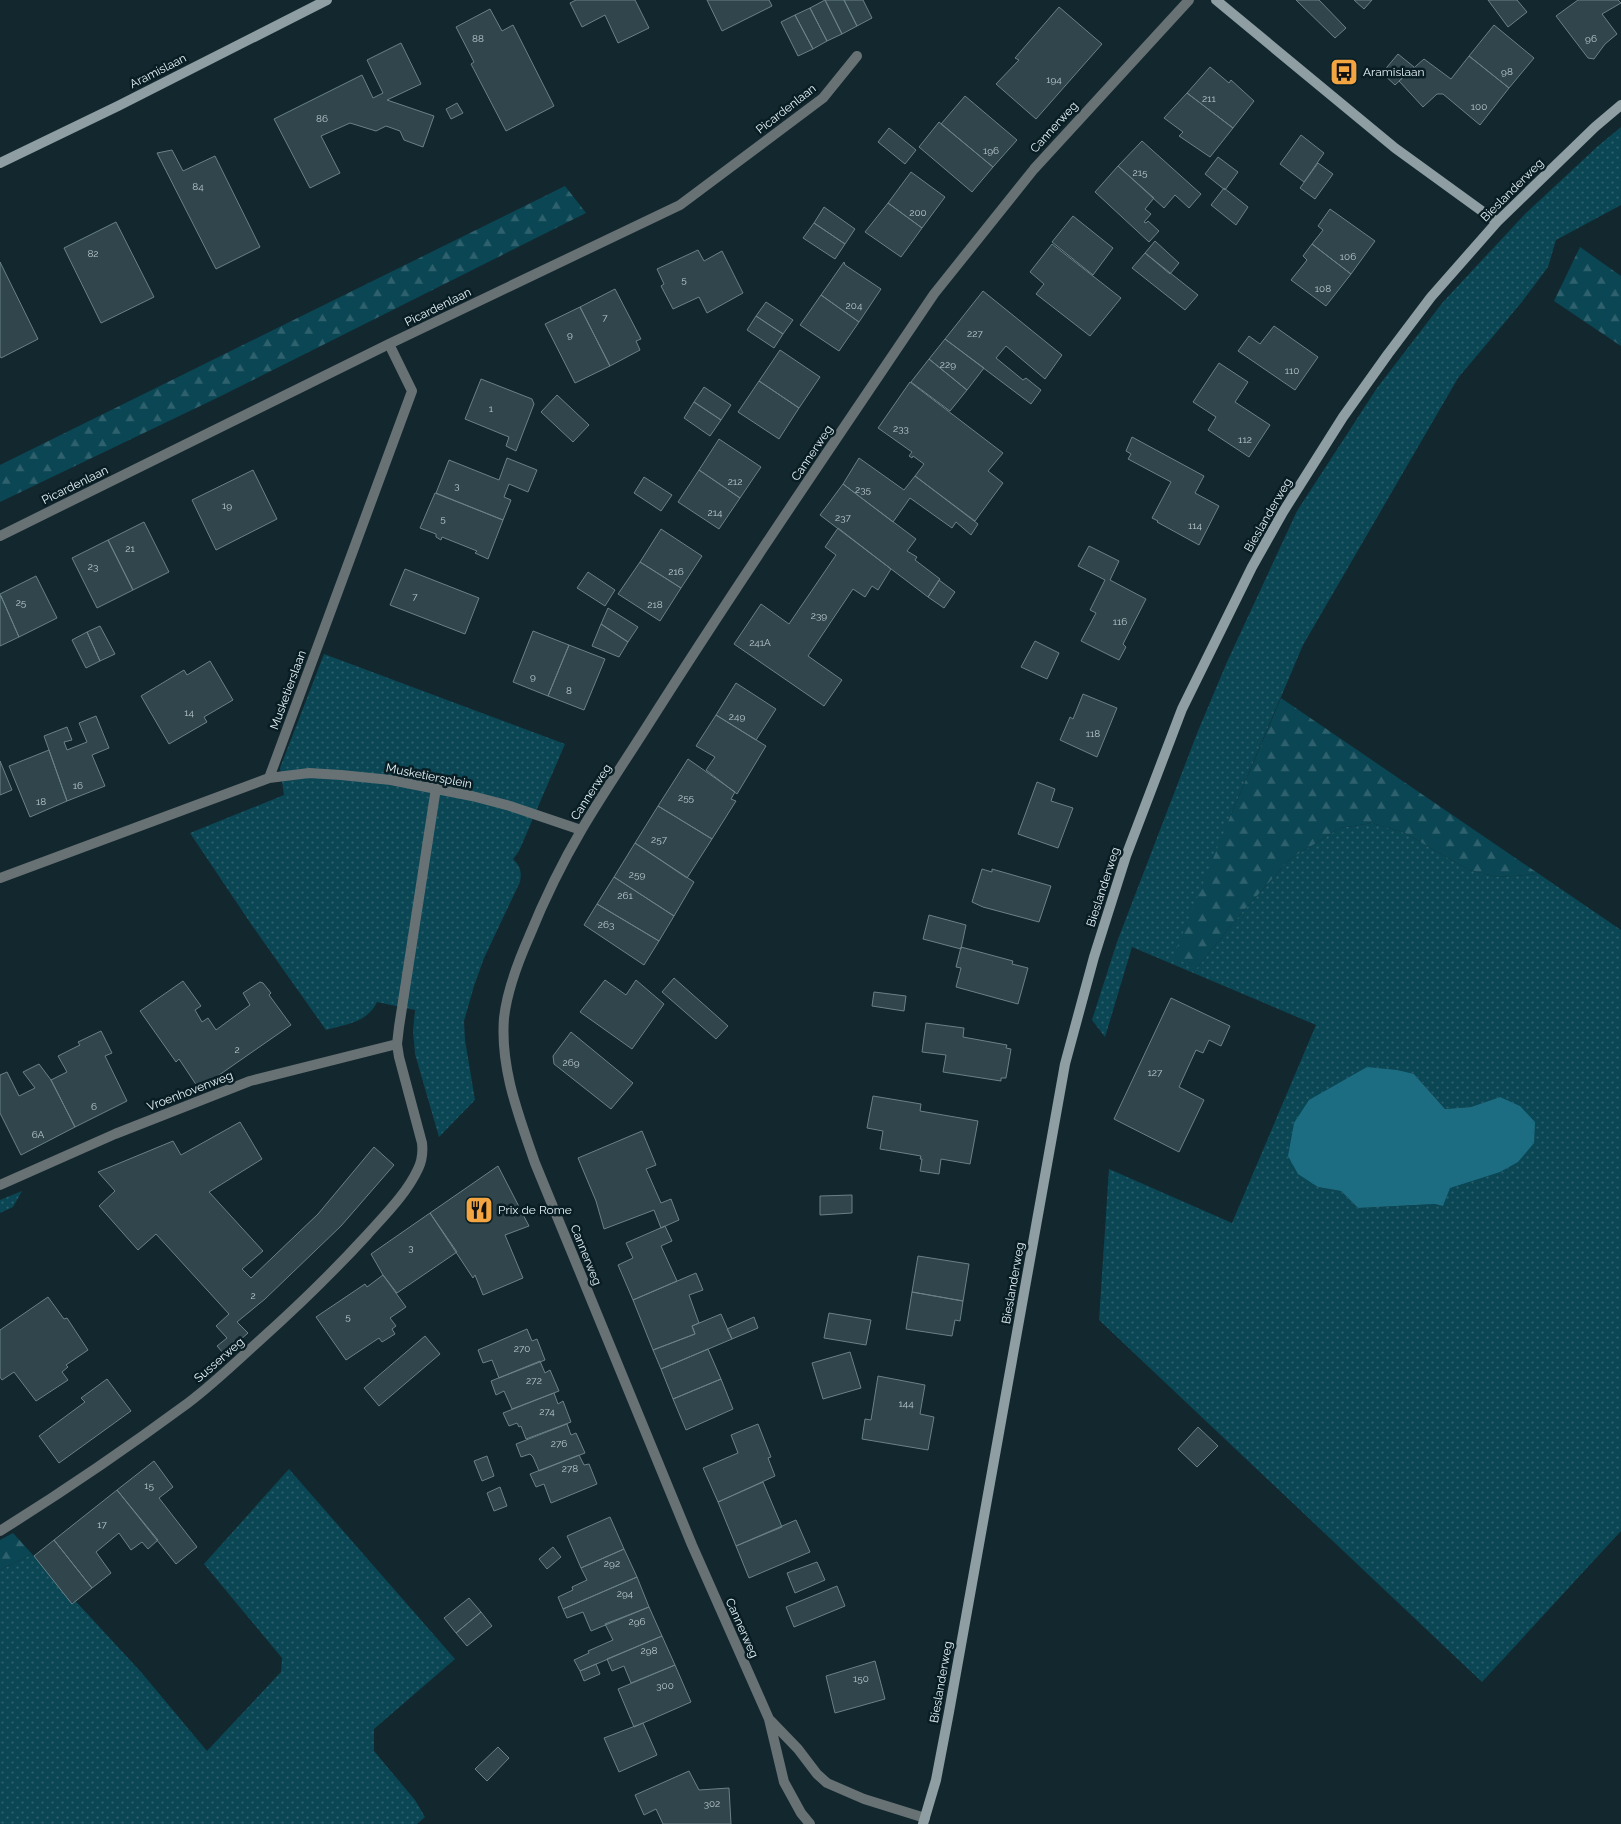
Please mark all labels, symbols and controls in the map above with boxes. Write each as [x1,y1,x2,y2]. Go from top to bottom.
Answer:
house number: 88 [472,33,484,44]
house number: 96 [1585,33,1597,44]
street label: Aramislaan [127,51,189,91]
bus stop icon: Aramislaan [1329,57,1359,87]
place label: Aramislaan [1363,65,1425,79]
house number: 98 [1501,66,1513,77]
house number: 194 [1046,74,1062,85]
street label: Picardenlaan [753,81,819,137]
house number: 211 [1202,93,1217,104]
street label: Cannerweg [1027,99,1081,155]
house number: 100 [1471,101,1487,112]
house number: 86 [316,113,328,124]
house number: 196 [983,145,999,156]
street label: Bieslanderweg [1478,156,1546,224]
house number: 215 [1133,167,1148,178]
house number: 84 [192,181,204,192]
house number: 200 [909,207,927,218]
house number: 82 [87,248,99,259]
house number: 106 [1340,251,1356,262]
house number: 5 [681,274,687,285]
house number: 108 [1315,283,1331,294]
street label: Picardenlaan [403,285,473,329]
house number: 204 [846,300,863,311]
house number: 7 [602,312,608,323]
house number: 227 [967,328,984,339]
house number: 9 [567,329,573,340]
house number: 229 [940,359,956,370]
house number: 110 [1285,365,1299,376]
house number: 1 [489,403,494,414]
street label: Cannerweg [788,423,836,483]
house number: 233 [893,423,909,434]
house number: 112 [1238,434,1252,445]
street label: Picardenlaan [40,463,110,507]
house number: 212 [728,476,742,487]
street label: Bieslanderweg [1241,476,1295,554]
house number: 3 [454,480,460,491]
house number: 235 [855,484,872,495]
house number: 19 [222,500,232,511]
house number: 214 [708,507,723,518]
house number: 237 [835,512,852,523]
house number: 5 [440,513,446,524]
house number: 114 [1188,520,1203,531]
house number: 21 [125,543,135,554]
house number: 23 [88,561,98,572]
house number: 216 [668,566,684,577]
house number: 7 [412,591,418,602]
house number: 25 [16,597,27,608]
house number: 218 [647,599,663,610]
house number: 239 [811,610,827,621]
house number: 116 [1113,616,1127,627]
house number: 241A [749,637,771,648]
street label: Musketierslaan [267,648,309,732]
house number: 9 [530,671,536,682]
house number: 8 [566,685,572,696]
house number: 14 [184,707,194,718]
house number: 249 [729,711,745,722]
house number: 118 [1086,728,1100,739]
street label: Musketiersplein [385,761,473,791]
street label: Cannerweg [568,761,614,823]
house number: 16 [73,780,83,791]
house number: 255 [678,792,695,803]
house number: 18 [36,796,46,807]
house number: 257 [651,834,668,845]
street label: Bieslanderweg [1084,845,1122,929]
house number: 259 [629,869,645,880]
house number: 261 [617,890,633,901]
house number: 263 [598,919,614,930]
house number: 2 [234,1044,240,1055]
house number: 269 [562,1057,580,1068]
house number: 127 [1148,1067,1163,1078]
street label: Vroenhovenweg [145,1068,235,1114]
house number: 6 [91,1101,97,1112]
house number: 6A [32,1129,45,1140]
restaurant icon: Prix de Rome [464,1195,494,1225]
place label: Prix de Rome [498,1203,572,1217]
street label: Cannerweg [568,1223,604,1287]
street label: Bieslanderweg [999,1241,1027,1325]
house number: 3 [408,1242,414,1253]
house number: 2 [250,1290,256,1301]
house number: 5 [345,1311,351,1322]
street label: Susserweg [191,1335,247,1385]
house number: 270 [514,1343,530,1354]
house number: 272 [526,1375,542,1386]
house number: 144 [898,1398,914,1409]
house number: 274 [539,1406,555,1417]
house number: 276 [551,1438,567,1449]
house number: 278 [562,1463,578,1474]
house number: 15 [144,1480,154,1491]
house number: 17 [97,1519,107,1530]
house number: 292 [604,1558,620,1569]
house number: 294 [617,1588,634,1599]
street label: Cannerweg [723,1596,761,1660]
house number: 296 [628,1616,646,1627]
street label: Bieslanderweg [927,1640,955,1724]
house number: 298 [641,1645,658,1656]
house number: 150 [853,1673,869,1684]
house number: 300 [656,1680,674,1691]
house number: 302 [704,1798,720,1809]

